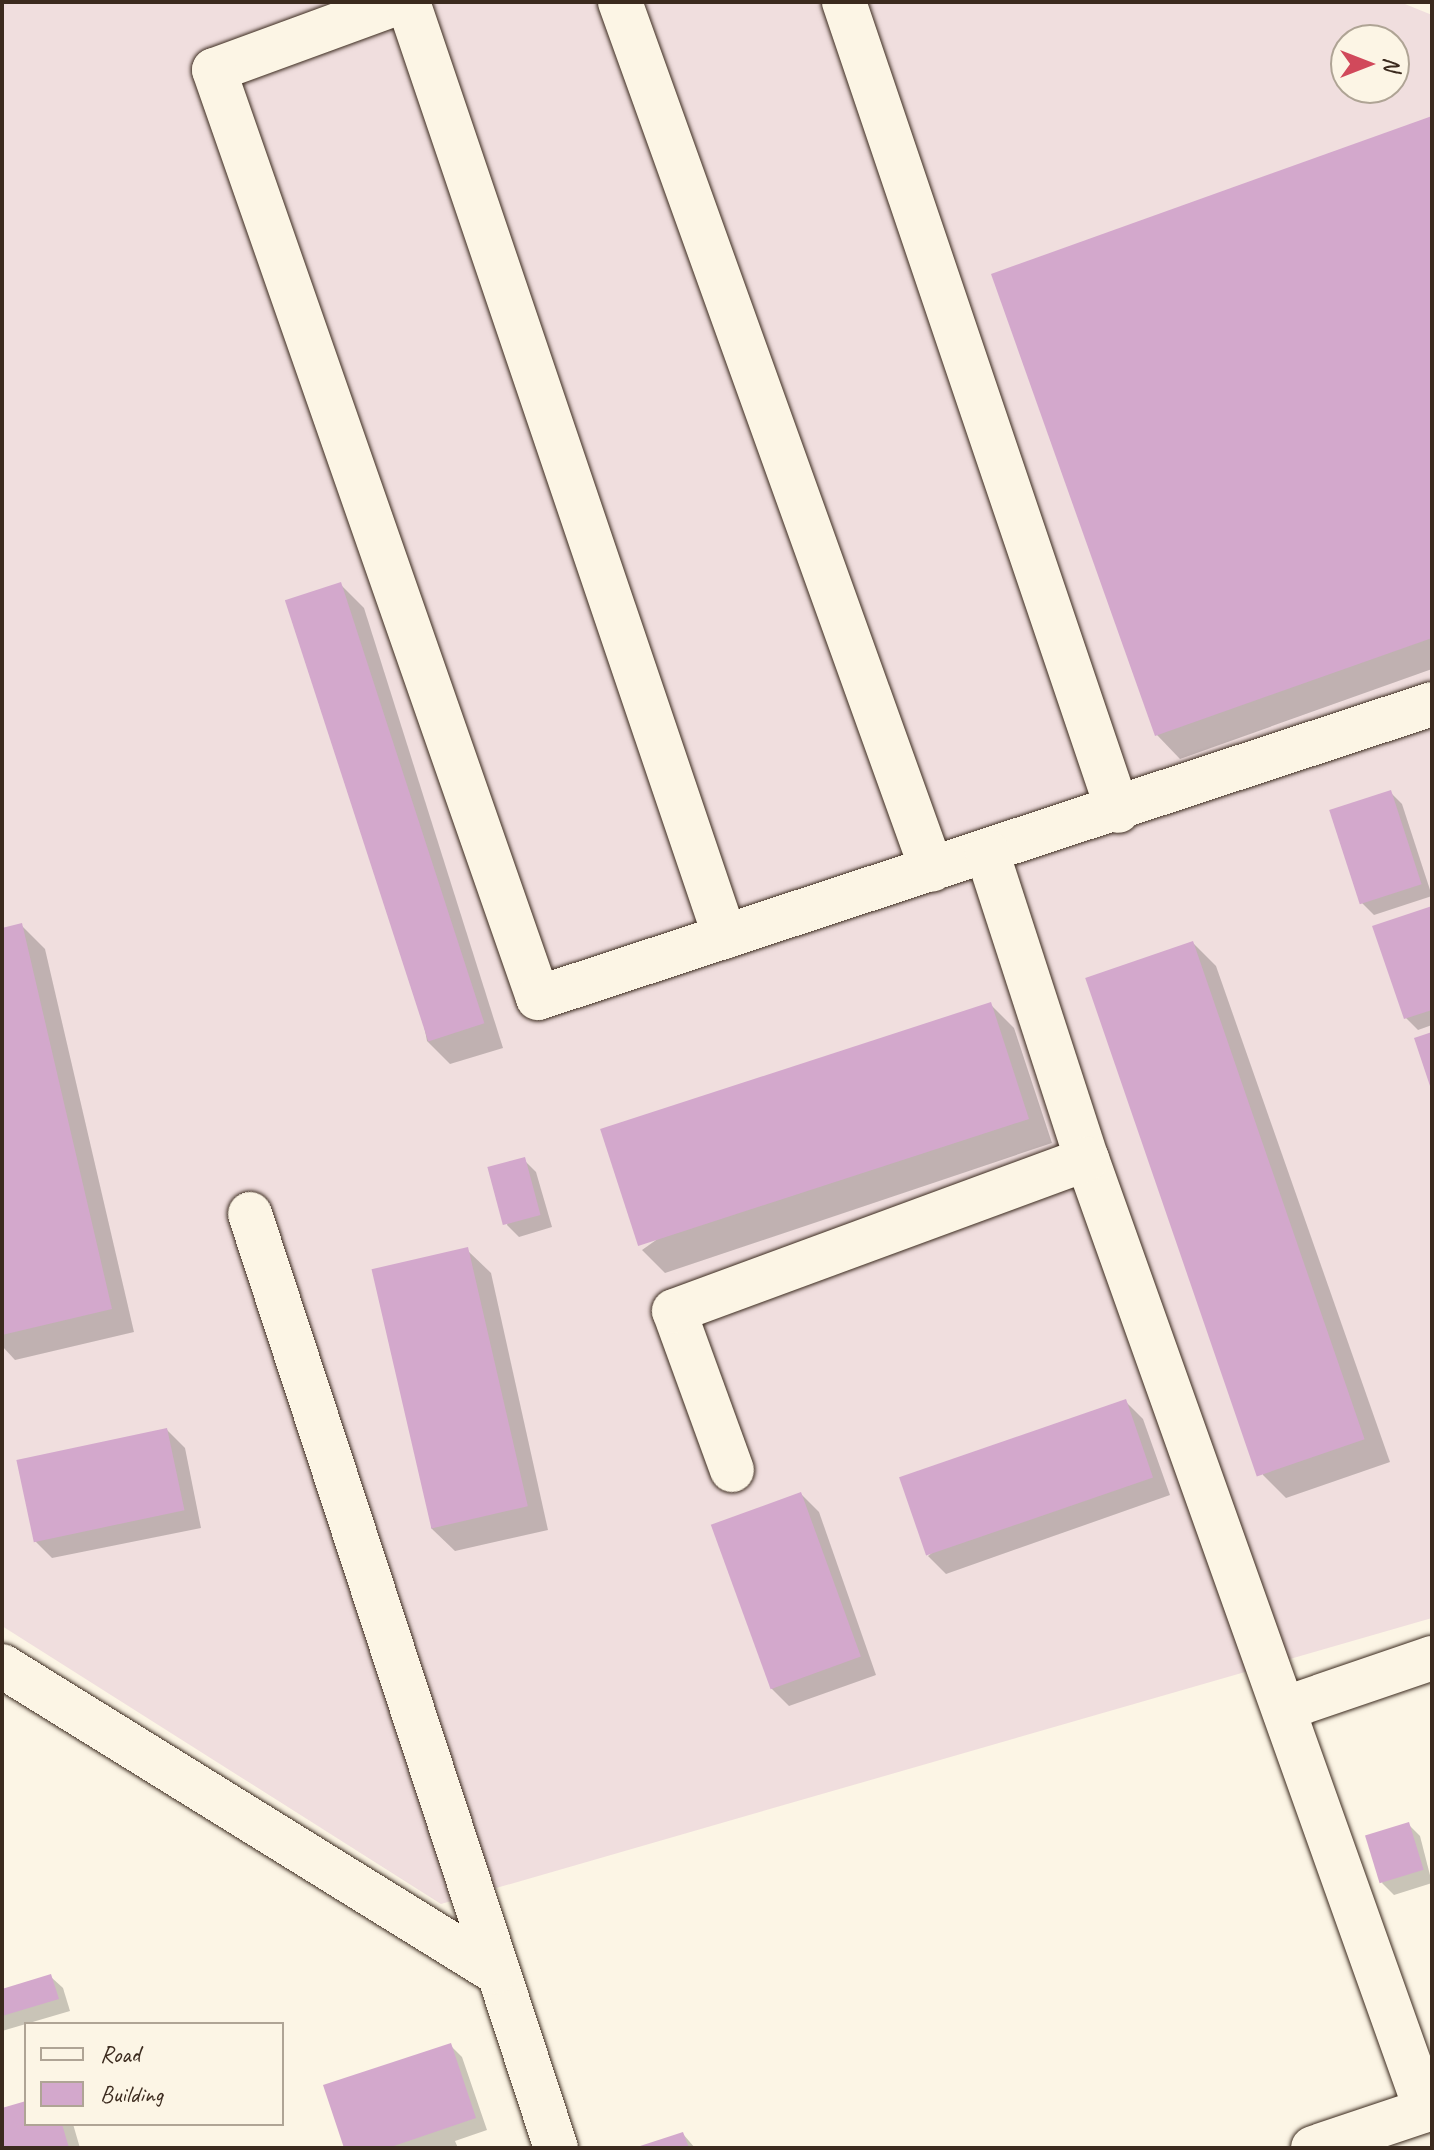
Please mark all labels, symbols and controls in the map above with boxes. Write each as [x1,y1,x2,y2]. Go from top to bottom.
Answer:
north arrow [1330,24,1410,104]
text: N [1378,57,1406,71]
legend [24,2022,284,2126]
text: Road [100,2039,140,2069]
text: Building [100,2079,163,2109]

